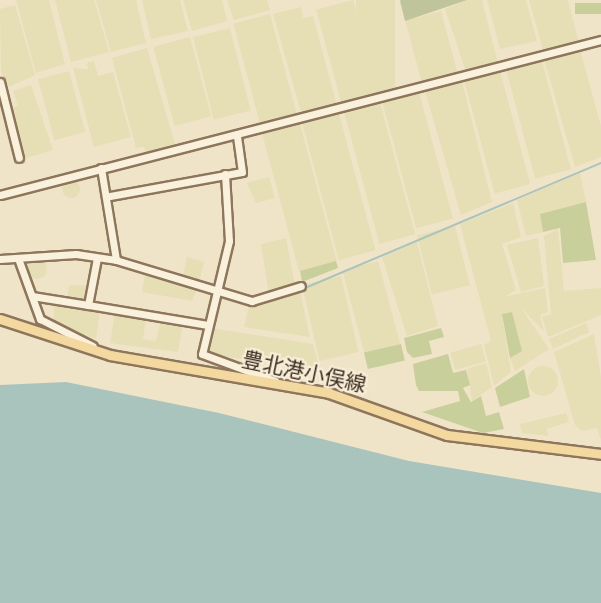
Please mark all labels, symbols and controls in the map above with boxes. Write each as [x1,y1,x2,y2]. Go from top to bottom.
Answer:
street label: 豊北港小俣線 [240,347,368,397]

